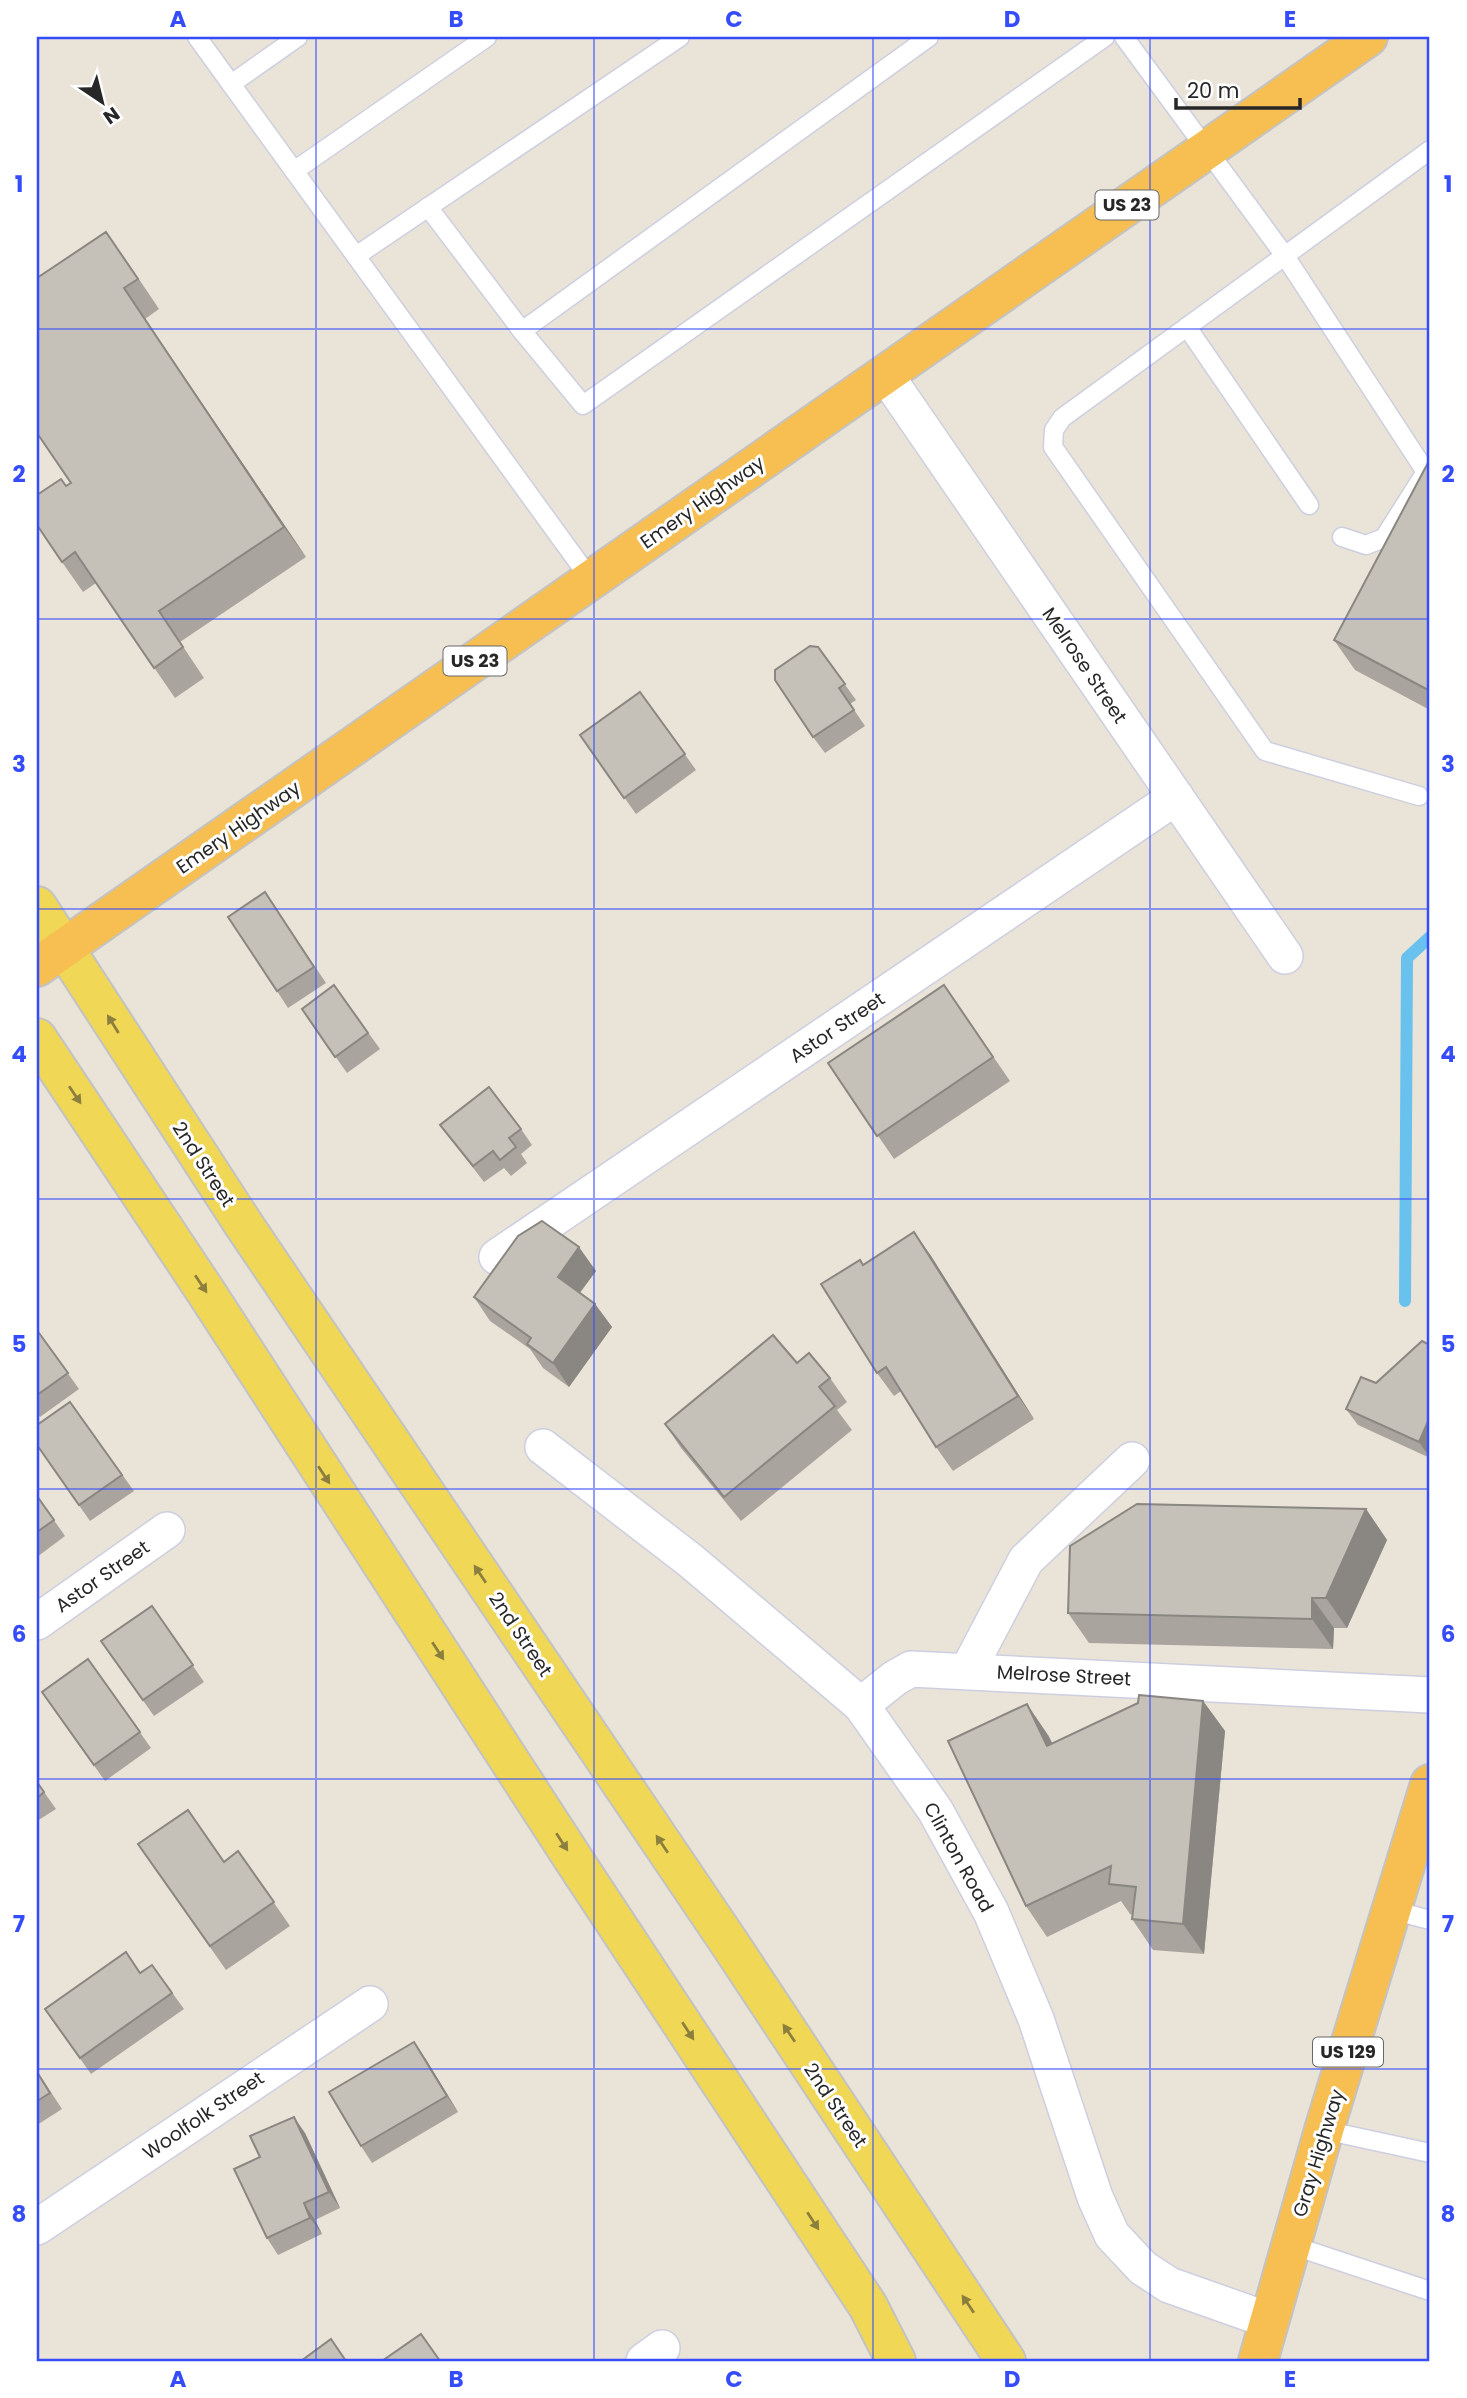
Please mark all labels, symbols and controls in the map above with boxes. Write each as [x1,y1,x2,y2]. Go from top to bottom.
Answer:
text: A [170,3,187,35]
text: B [448,3,464,35]
text: C [725,3,743,35]
text: D [1004,3,1020,35]
text: E [1284,3,1296,35]
north arrow [66,66,136,136]
scale bar [1176,66,1301,110]
text: 20 m [1187,76,1240,105]
text: N [98,100,125,131]
text: 1 [15,168,23,200]
text: 1 [1444,168,1452,200]
road number: US 23 [1096,190,1158,220]
street label: Emery Highway [635,449,770,555]
text: 2 [12,458,26,490]
text: 2 [1441,458,1455,490]
street label: Melrose Street [1036,602,1133,729]
road number: US 23 [444,646,506,676]
text: 3 [12,748,26,780]
text: 3 [1441,748,1455,780]
street label: Emery Highway [171,774,306,880]
street label: Astor Street [784,986,890,1069]
one-way arrow [106,1015,119,1034]
text: 4 [11,1038,27,1070]
text: 4 [1440,1038,1456,1070]
one-way arrow [68,1085,81,1105]
street label: 2nd Street [166,1116,241,1212]
one-way arrow [194,1275,208,1293]
text: 5 [12,1328,26,1360]
text: 5 [1441,1328,1455,1360]
one-way arrow [318,1465,331,1485]
street label: Astor Street [50,1534,155,1619]
one-way arrow [473,1565,487,1583]
street label: 2nd Street [482,1587,559,1682]
text: 6 [12,1618,26,1650]
text: 6 [1441,1618,1455,1650]
one-way arrow [432,1641,445,1661]
street label: Melrose Street [996,1658,1132,1693]
street label: Clinton Road [917,1797,1000,1917]
one-way arrow [555,1832,568,1851]
one-way arrow [656,1834,669,1854]
text: 7 [13,1908,25,1940]
text: 7 [1442,1908,1454,1940]
one-way arrow [681,2022,694,2041]
one-way arrow [782,2023,795,2043]
road number: US 129 [1313,2038,1383,2066]
street label: 2nd Street [797,2058,874,2153]
street label: Woolfolk Street [137,2065,269,2166]
street label: Gray Highway [1286,2086,1351,2220]
text: 8 [12,2198,26,2230]
text: 8 [1441,2198,1455,2230]
one-way arrow [806,2212,819,2231]
one-way arrow [962,2295,975,2314]
text: A [170,2363,187,2395]
text: B [448,2363,464,2395]
text: C [725,2363,743,2395]
text: D [1004,2363,1020,2395]
text: E [1284,2363,1296,2395]

